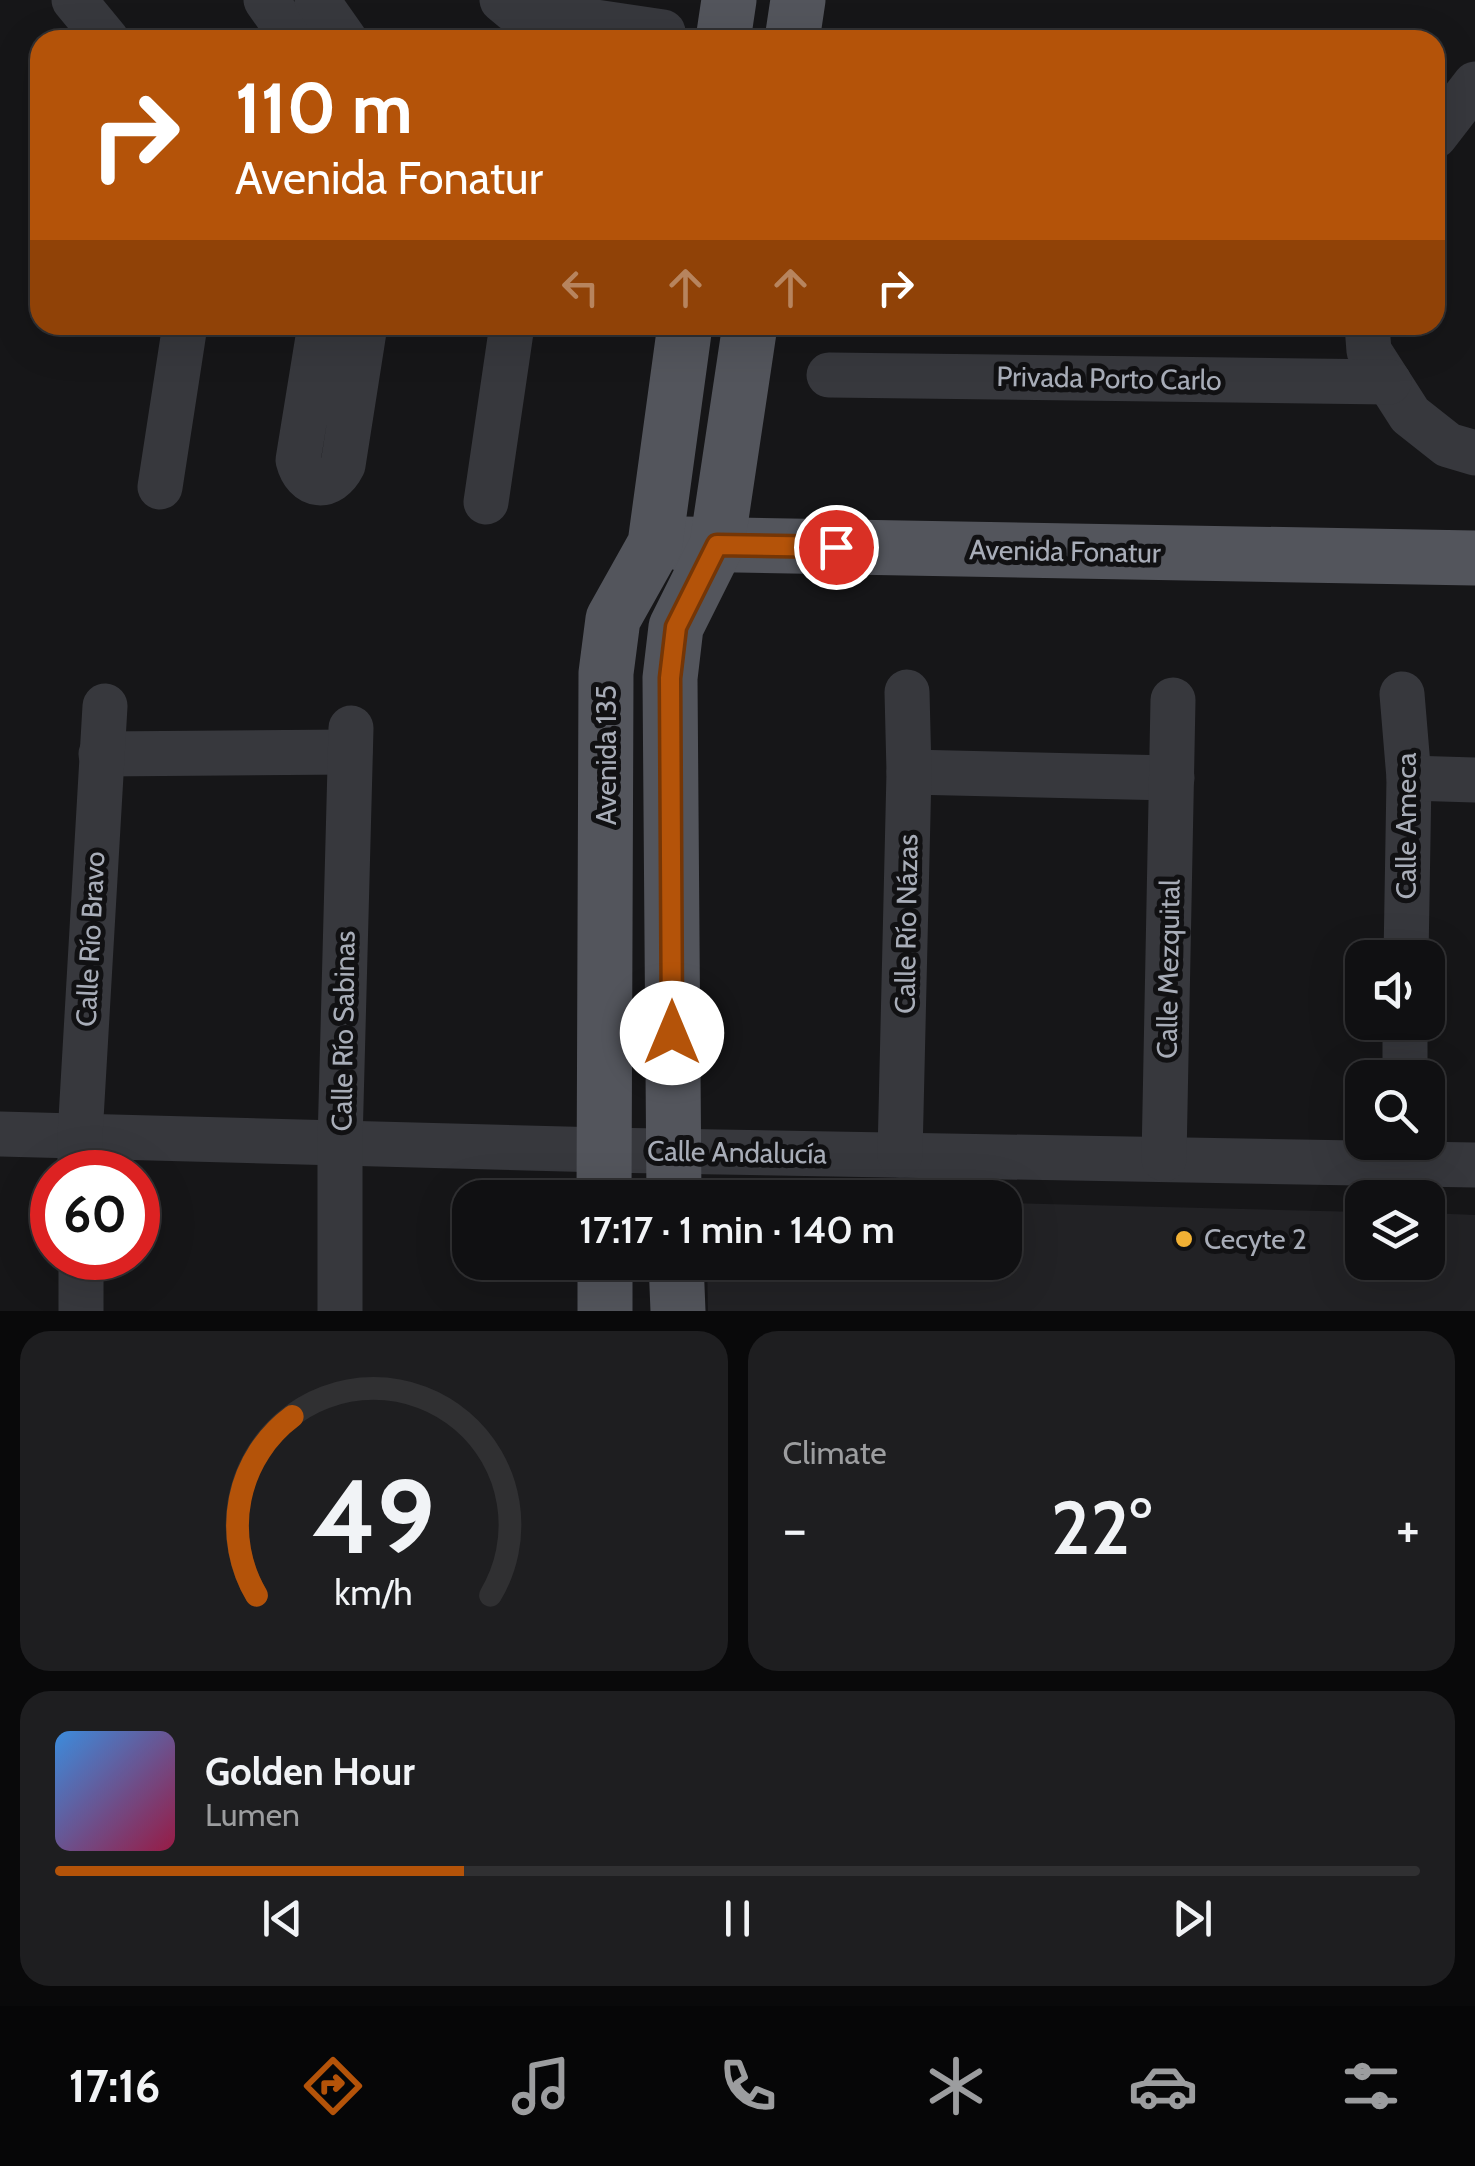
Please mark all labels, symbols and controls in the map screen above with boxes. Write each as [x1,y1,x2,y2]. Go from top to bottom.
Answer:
text: 110 m [235,65,413,151]
icon: right [70,70,200,200]
text: Avenida Fonatur [235,151,543,205]
icon: left [553,260,608,315]
icon: ahead [658,260,713,315]
icon: ahead [763,260,818,315]
icon: right [868,260,923,315]
street label: Privada Porto Carlo [996,359,1222,397]
pin [794,505,879,590]
icon: arrive [809,520,864,575]
street label: Avenida Fonatur [969,532,1161,570]
street label: Avenida 135 [589,685,623,825]
street label: Calle Ameca [1389,752,1423,899]
street label: Calle Río Názas [887,834,925,1014]
street label: Calle Río Bravo [68,850,112,1028]
street label: Calle Mezquital [1149,878,1187,1059]
street label: Calle Río Sabinas [324,930,362,1132]
map controls [1345,940,1445,1280]
button: sound [1345,940,1445,1040]
position arrow [620,981,724,1085]
button: search [1345,1060,1445,1160]
street label: Calle Andalucía [647,1133,828,1171]
speed limit sign: 60 [30,1150,160,1280]
button: layers [1345,1180,1445,1280]
text: 17:17 · 1 min · 140 m [579,1206,895,1253]
place label: Cecyte 2 [1204,1222,1307,1256]
marker: Cecyte 2 [1173,1228,1195,1250]
text: Climate [783,1433,887,1472]
text: 49 [312,1453,435,1579]
text: 22° [1051,1482,1152,1573]
text: − [783,1495,807,1562]
text: + [1396,1495,1420,1562]
text: km/h [335,1571,413,1614]
text: Golden Hour [205,1748,415,1795]
text: Lumen [205,1795,300,1834]
icon: previous [255,1891,310,1946]
icon: pause [710,1891,765,1946]
icon: next [1165,1891,1220,1946]
icon: directions [298,2051,368,2121]
icon: music [506,2051,576,2121]
icon: phone [713,2051,783,2121]
icon: climate [921,2051,991,2121]
icon: car [1128,2051,1198,2121]
icon: filters [1336,2051,1406,2121]
text: 17:16 [69,2059,160,2113]

